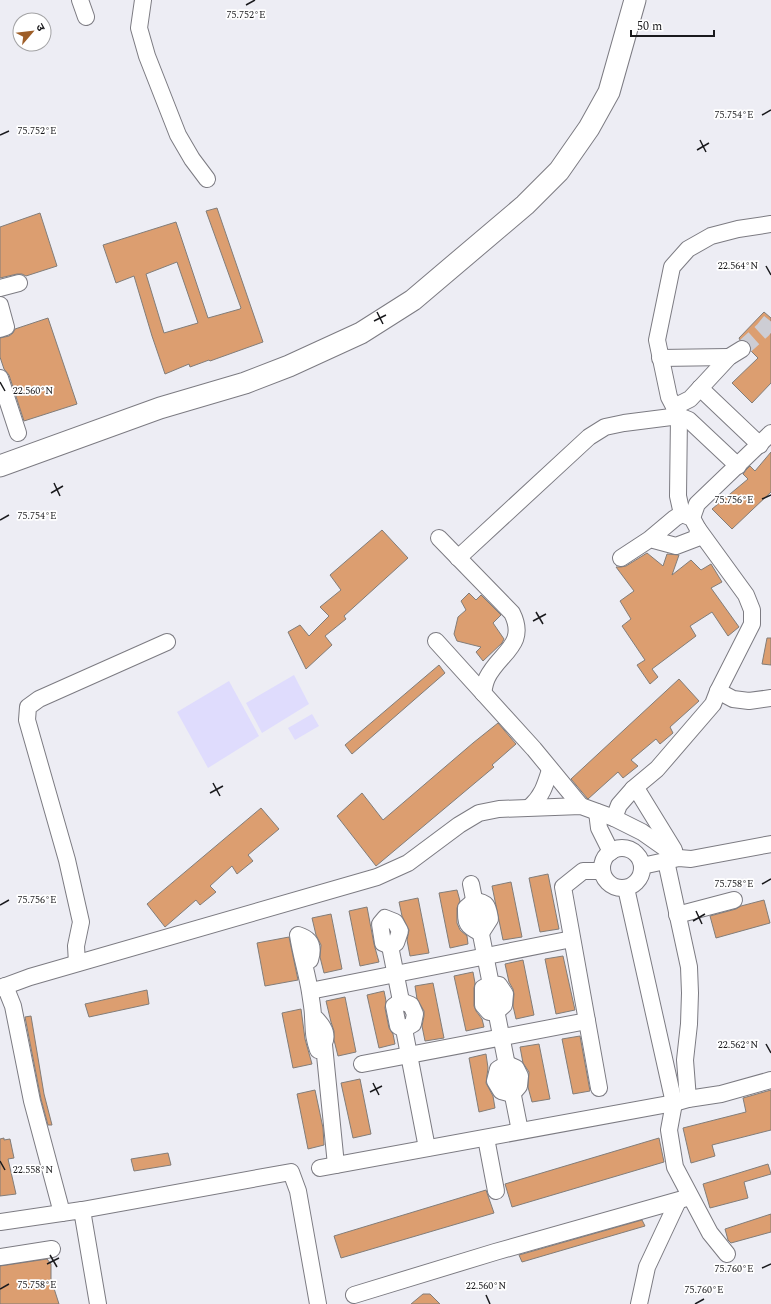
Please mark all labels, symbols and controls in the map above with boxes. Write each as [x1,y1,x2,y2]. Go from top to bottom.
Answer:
text: 75.752°E [226,7,266,23]
north arrow [12,12,52,52]
scale bar [631,12,714,38]
text: 50 m [637,17,662,36]
text: उ [31,21,50,35]
text: 75.754°E [714,107,754,123]
text: 75.752°E [17,123,57,139]
text: 22.564°N [718,258,758,274]
text: 22.560°N [13,383,53,399]
text: 75.756°E [714,492,754,508]
text: 75.754°E [17,508,57,524]
text: 75.758°E [714,876,754,892]
text: 75.756°E [17,892,57,908]
text: 22.562°N [718,1037,758,1053]
text: 22.558°N [13,1162,53,1178]
text: 75.760°E [714,1261,754,1277]
text: 75.758°E [17,1277,57,1293]
text: 22.560°N [466,1278,506,1294]
text: 75.760°E [684,1282,724,1298]

